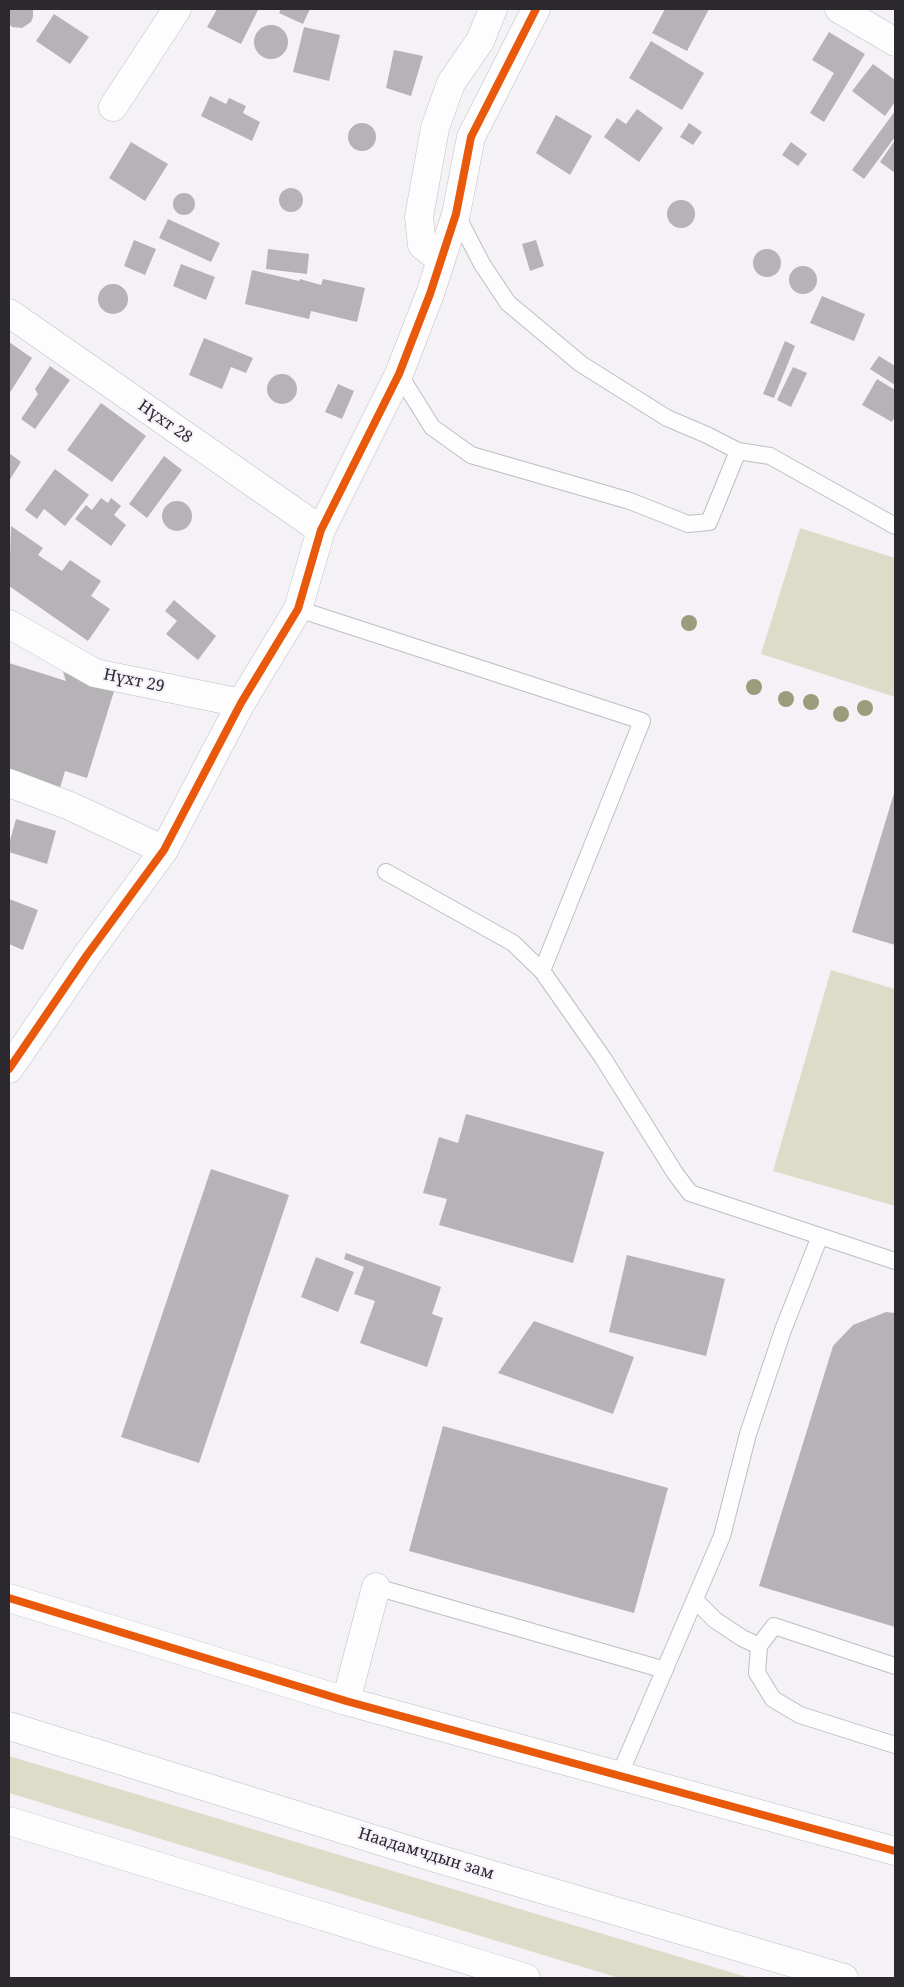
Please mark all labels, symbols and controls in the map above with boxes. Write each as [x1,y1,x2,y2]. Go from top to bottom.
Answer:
street label: Нүхт 28 [134,396,196,448]
street label: Нүхт 29 [102,665,166,697]
street label: Наадамчдын зам [356,1824,496,1884]

